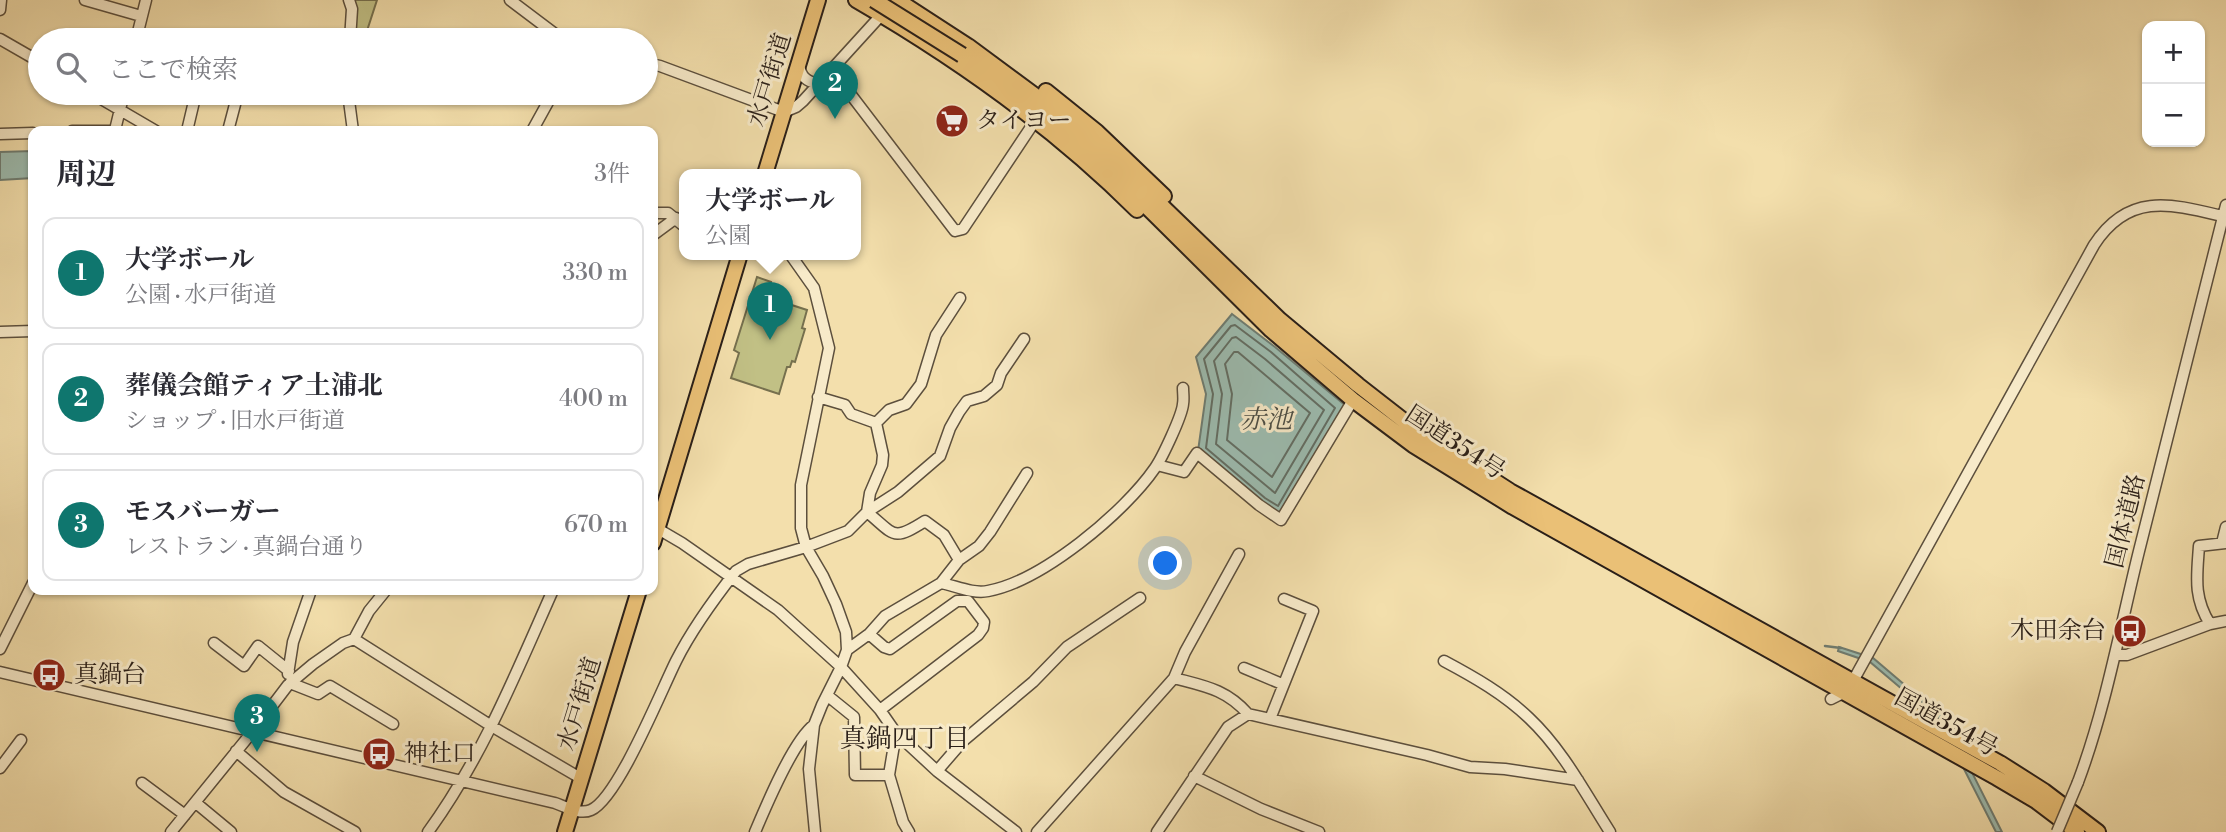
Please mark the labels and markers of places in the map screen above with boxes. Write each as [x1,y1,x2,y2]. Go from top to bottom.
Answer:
pin: 2 [812,61,858,119]
supermarket icon: タイヨー [933,102,971,140]
place label: タイヨー [976,106,1072,136]
pin: 1 [747,282,793,340]
bus stop icon: 木田余台 [2111,612,2149,650]
place label: 木田余台 [2010,616,2106,646]
bus stop icon: 真鍋台 [30,656,68,694]
place label: 真鍋台 [74,660,146,690]
pin: 3 [234,694,280,752]
bus stop icon: 神社口 [360,735,398,773]
place label: 神社口 [404,739,476,769]

